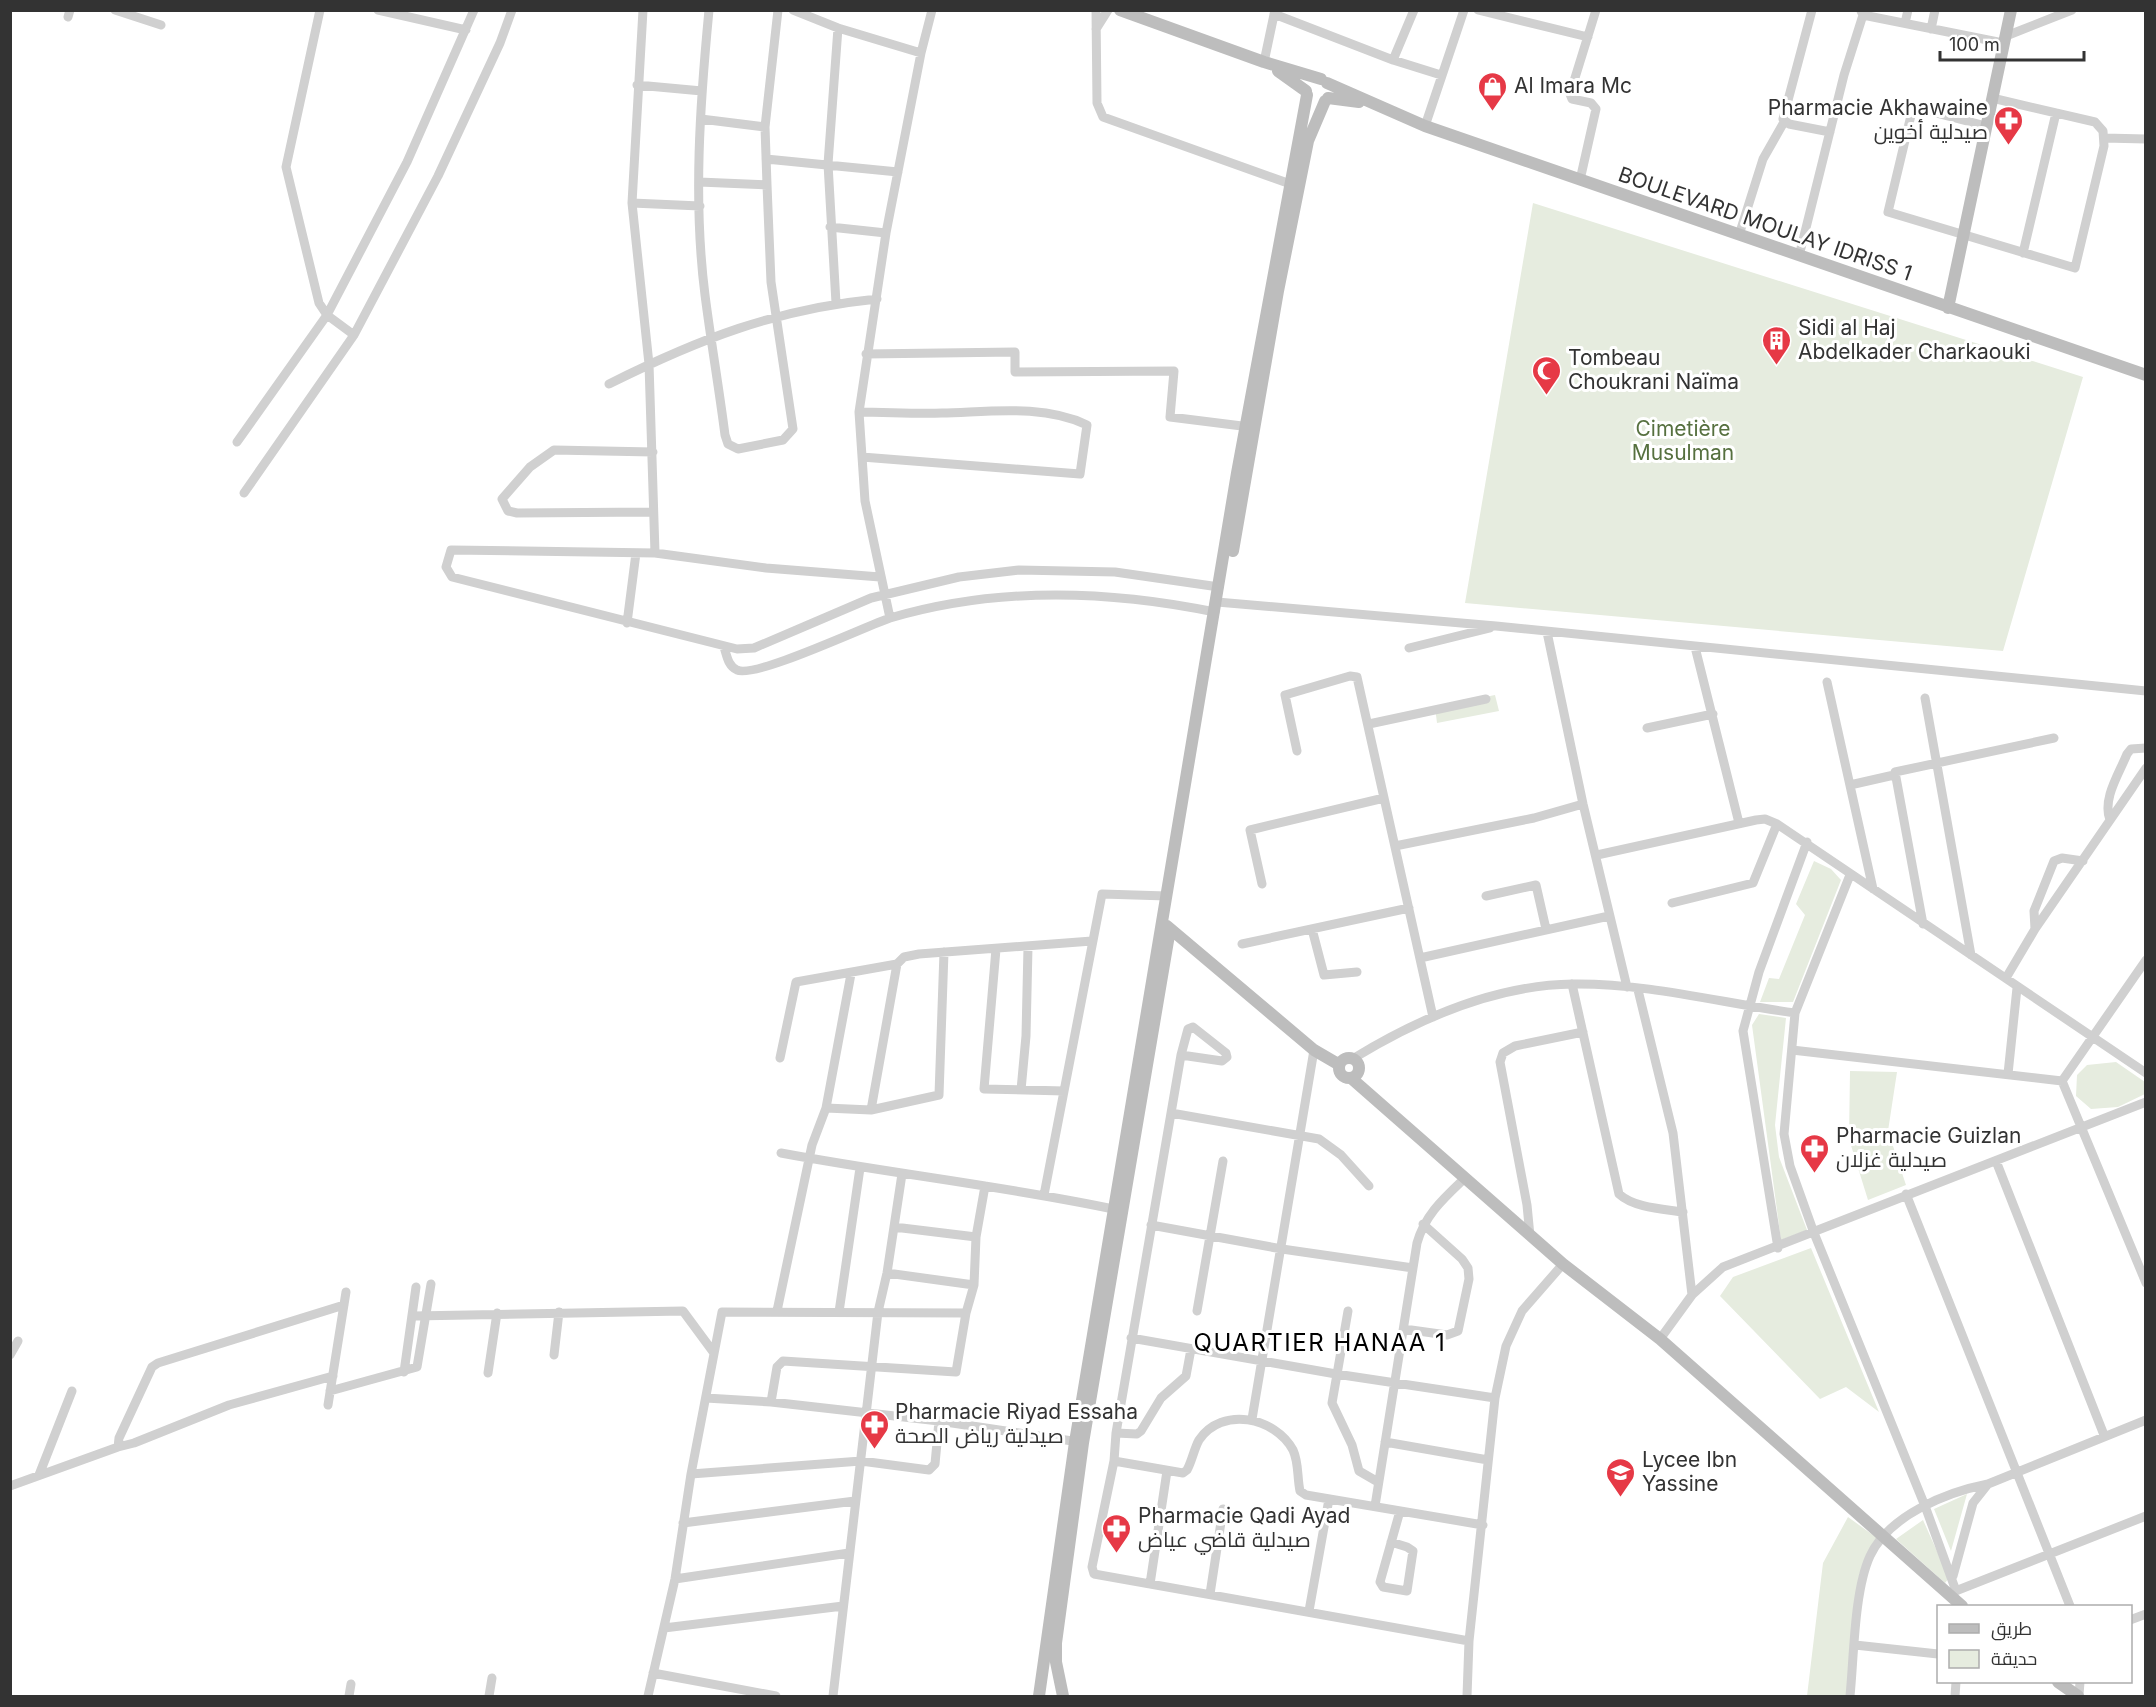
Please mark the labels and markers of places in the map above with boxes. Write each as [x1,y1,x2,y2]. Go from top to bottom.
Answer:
shop icon: Al Imara Mc [1477,70,1509,112]
place label: Al Imara Mc [1514,73,1632,98]
place label: Pharmacie Akhawaine صيدلية أخوين [1768,95,1988,145]
pharmacy icon: Pharmacie Akhawaine صيدلية أخوين [1993,104,2025,146]
place label: Sidi al Haj Abdelkader Charkaouki [1798,315,2031,364]
building icon: Sidi al Haj Abdelkader Charkaouki [1761,324,1793,366]
place label: Tombeau Choukrani Naïma [1568,345,1739,394]
mosque icon: Tombeau Choukrani Naïma [1531,354,1563,396]
place label: Pharmacie Guizlan صيدلية غزلان [1836,1123,2021,1173]
pharmacy icon: Pharmacie Guizlan صيدلية غزلان [1799,1132,1831,1174]
place label: Pharmacie Riyad Essaha صيدلية رياض الصحة [895,1399,1138,1449]
pharmacy icon: Pharmacie Riyad Essaha صيدلية رياض الصحة [858,1408,890,1450]
place label: Lycee Ibn Yassine [1642,1447,1737,1496]
school or university icon: Lycee Ibn Yassine [1605,1456,1637,1498]
place label: Pharmacie Qadi Ayad صيدلية قاضي عياض [1138,1503,1350,1555]
pharmacy icon: Pharmacie Qadi Ayad صيدلية قاضي عياض [1101,1512,1133,1554]

